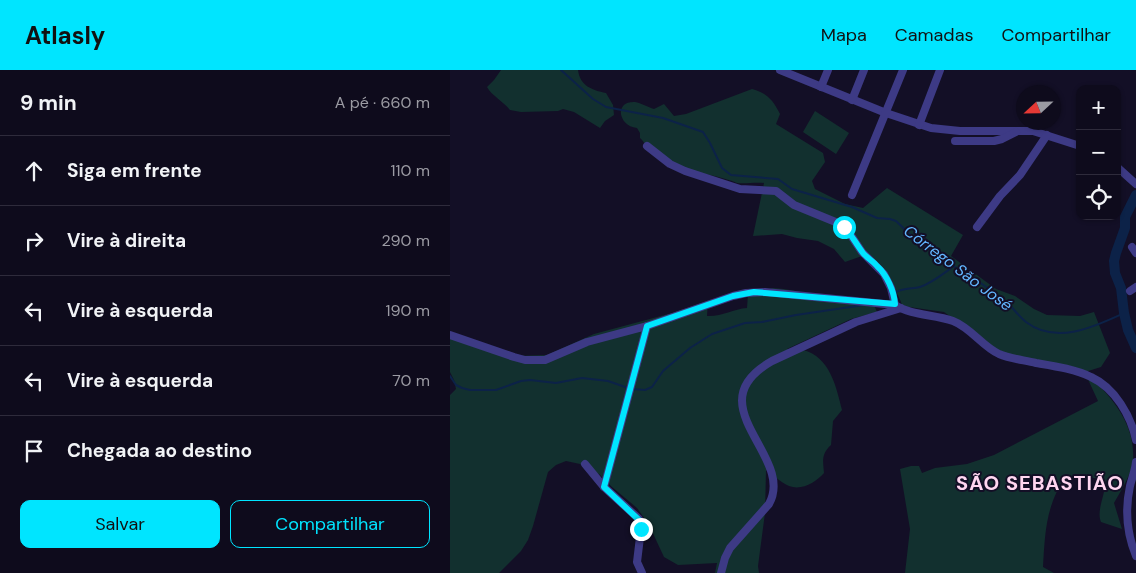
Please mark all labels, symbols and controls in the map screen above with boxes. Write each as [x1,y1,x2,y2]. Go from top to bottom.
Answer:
text: Atlasly [25,20,105,51]
text: Mapa [821,23,867,47]
text: Camadas [895,23,973,47]
text: Compartilhar [1001,23,1111,47]
north arrow [1016,85,1061,130]
map controls [1076,85,1121,220]
button: + [1076,85,1121,130]
text: 9 min [20,89,77,117]
text: A pé · 660 m [335,92,430,113]
button: − [1076,130,1121,175]
icon: ahead [20,157,48,185]
text: Siga em frente [67,158,202,183]
text: 110 m [391,160,430,181]
button: locate [1076,175,1121,220]
route start [833,216,856,239]
water label: Córrego São José [899,220,1017,316]
icon: right [20,227,48,255]
text: Vire à direita [67,228,186,253]
text: 290 m [381,230,430,251]
icon: left [20,297,48,325]
text: Vire à esquerda [67,298,213,323]
text: 190 m [386,300,430,321]
icon: left [20,367,48,395]
text: Vire à esquerda [67,368,213,393]
text: 70 m [392,370,430,391]
icon: arrive [20,437,48,465]
text: Chegada ao destino [67,438,252,463]
district label: SÃO SEBASTIÃO [956,470,1124,496]
button: Salvar [20,500,220,548]
button: Compartilhar [230,500,430,548]
route end [630,518,653,541]

